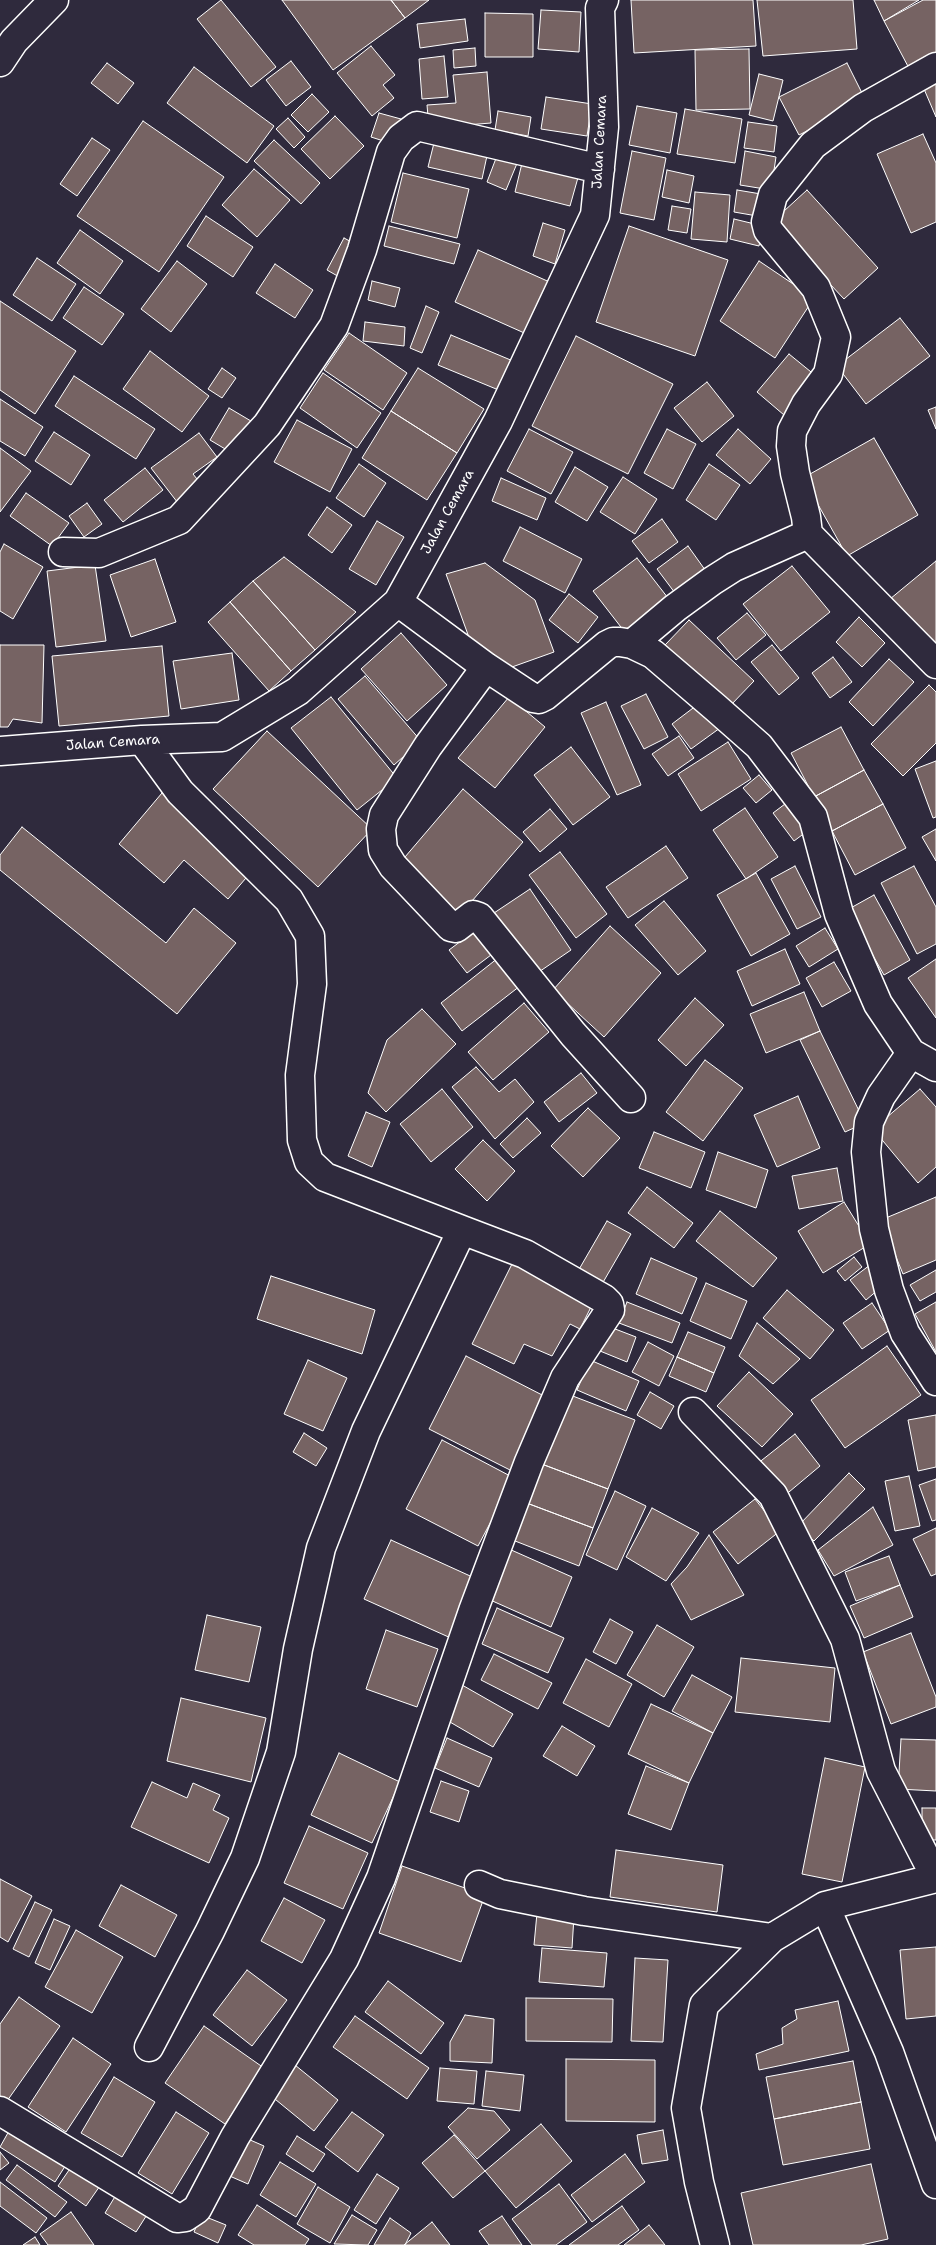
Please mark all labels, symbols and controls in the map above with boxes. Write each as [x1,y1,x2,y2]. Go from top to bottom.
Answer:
street label: Jalan Cemara [589,95,611,189]
street label: Jalan Cemara [418,467,478,557]
street label: Jalan Cemara [65,731,161,755]

